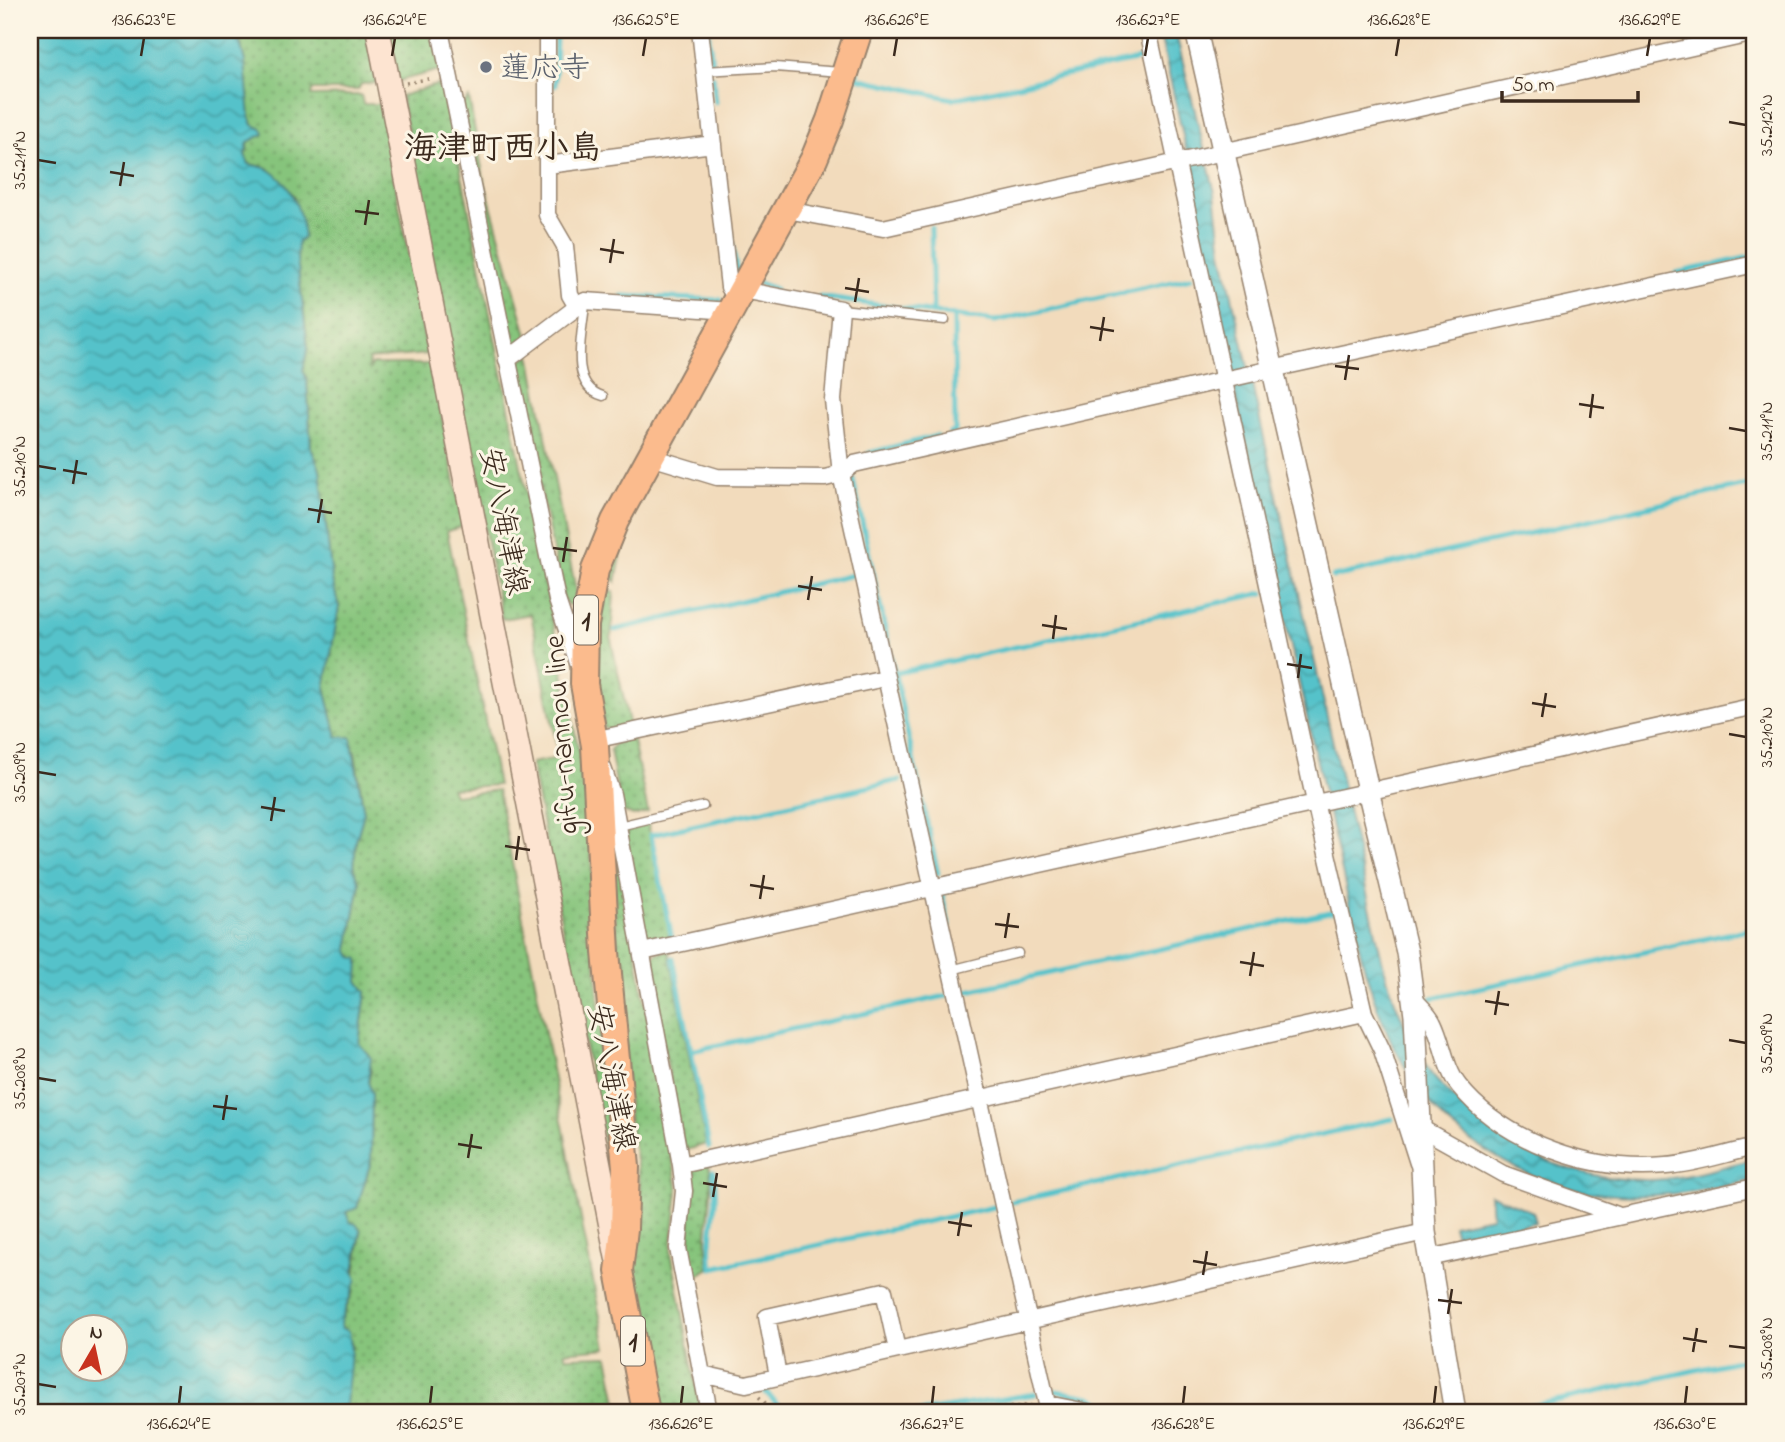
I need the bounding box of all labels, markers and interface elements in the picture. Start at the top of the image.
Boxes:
text: 136.623°E [112,8,176,34]
text: 136.624°E [363,8,427,34]
text: 136.625°E [612,8,680,34]
text: 136.626°E [864,8,930,34]
text: 136.627°E [1116,8,1180,34]
text: 136.628°E [1367,8,1431,34]
text: 136.629°E [1619,8,1681,34]
place label: 蓮応寺 [500,48,590,92]
marker: 蓮応寺 [478,59,494,75]
scale bar [1502,60,1638,104]
text: 50 m [1512,71,1555,101]
text: 35.212°N [1755,94,1781,156]
district label: 海津町西小島 [404,126,602,174]
text: 35.211°N [8,131,34,189]
text: 35.211°N [1755,402,1781,460]
text: 35.210°N [8,436,34,496]
street label: 安八海津線 [466,444,538,599]
road number: 1 [574,596,598,644]
street label: gifu-nannou line [534,633,592,837]
text: 35.210°N [1755,707,1781,767]
text: 35.209°N [8,742,34,802]
street label: 安八海津線 [574,1000,646,1155]
text: 35.209°N [1755,1013,1781,1073]
text: 35.208°N [8,1047,34,1109]
north arrow [60,1312,130,1382]
road number: 1 [621,1316,645,1366]
text: 35.208°N [1755,1317,1781,1379]
text: N [88,1319,105,1348]
text: 35.207°N [8,1353,34,1415]
text: 136.624°E [147,1412,211,1438]
text: 136.625°E [396,1412,464,1438]
text: 136.626°E [648,1412,714,1438]
text: 136.627°E [900,1412,964,1438]
text: 136.628°E [1151,1412,1215,1438]
text: 136.629°E [1403,1412,1465,1438]
text: 136.630°E [1653,1412,1717,1438]

